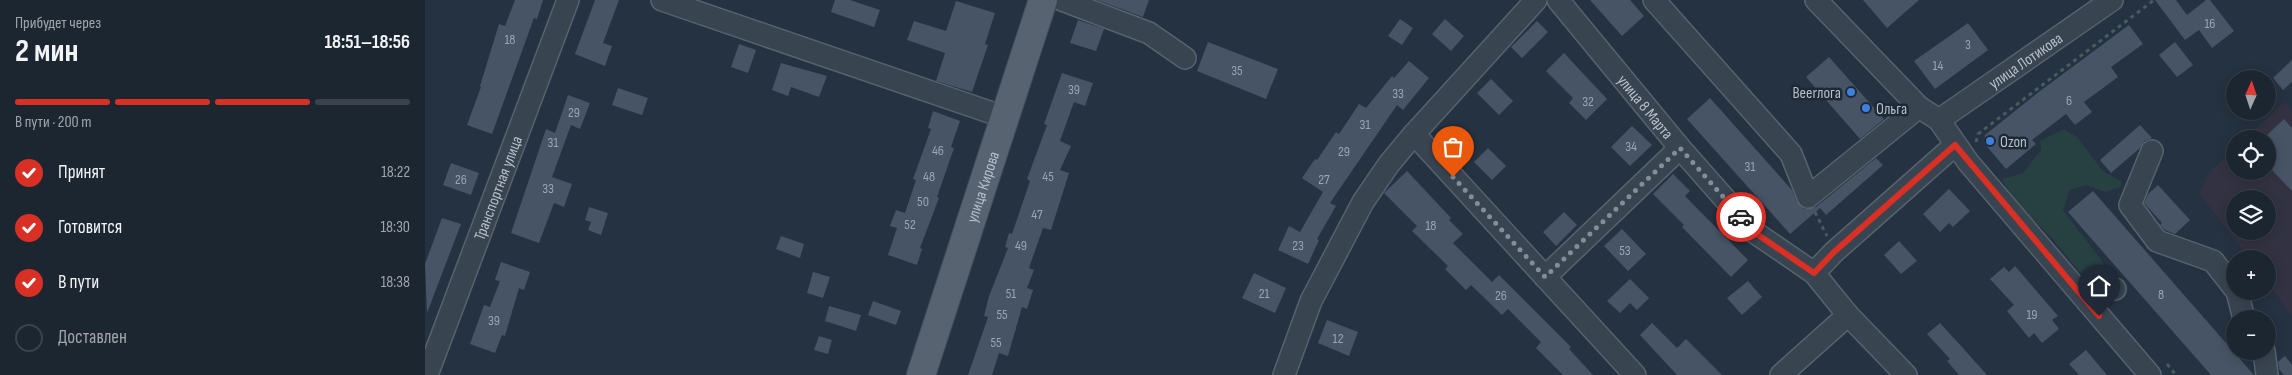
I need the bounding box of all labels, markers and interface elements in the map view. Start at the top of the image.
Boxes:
text: Прибудет через [15,14,101,33]
house number: 16 [2204,15,2216,32]
street label: улица Лотикова [1986,29,2067,94]
text: 18:51–18:56 [325,31,410,54]
house number: 18 [504,31,516,48]
text: 2 мин [15,32,79,71]
house number: 3 [1965,36,1971,53]
house number: 14 [1933,57,1944,74]
house number: 35 [1231,62,1243,79]
north arrow [2226,70,2276,120]
map controls [2226,70,2276,360]
street label: улица 8 Марта [1613,71,1677,144]
house number: 39 [1068,81,1080,98]
place label: Beerлога [1792,84,1841,103]
house number: 33 [1392,85,1404,102]
marker: Beerлога [1845,86,1857,98]
house number: 6 [2066,92,2072,109]
house number: 32 [1582,93,1594,110]
place label: Ольга [1876,100,1907,119]
marker: Ольга [1860,102,1872,114]
house number: 29 [568,104,580,121]
text: В пути · 200 m [15,113,92,132]
house number: 31 [1360,116,1370,133]
pin [1432,126,1474,177]
button: locate [2226,130,2276,180]
icon: bag [1439,133,1467,161]
place label: Ozon [2000,133,2027,152]
street label: Транспортная улица [471,134,527,243]
house number: 31 [548,134,558,151]
marker: Ozon [1984,135,1996,147]
house number: 34 [1625,138,1637,155]
house number: 46 [932,142,944,159]
house number: 29 [1338,143,1350,160]
street label: улица Кирова [963,149,1004,225]
house number: 31 [1745,158,1755,175]
icon: check [15,159,43,187]
text: Принят [58,161,105,184]
text: 18:22 [381,163,410,182]
house number: 48 [923,168,935,185]
house number: 45 [1042,168,1054,185]
house number: 26 [455,171,467,188]
house number: 27 [1318,171,1330,188]
house number: 33 [542,180,554,197]
button: layers [2226,190,2276,240]
courier [1716,192,1766,242]
house number: 50 [917,193,929,210]
icon: car [1727,203,1755,231]
house number: 47 [1031,206,1043,223]
icon: check [15,214,43,242]
text: Готовится [58,216,122,239]
house number: 52 [904,216,916,233]
house number: 18 [1425,217,1437,234]
text: 18:30 [381,218,410,237]
house number: 49 [1015,237,1027,254]
house number: 23 [1292,237,1304,254]
house number: 53 [1619,242,1631,259]
button: + [2226,250,2276,300]
pin [2078,265,2120,316]
icon: check [15,269,43,297]
text: В пути [58,271,99,294]
icon: home [2085,272,2113,300]
text: 18:38 [381,273,410,292]
house number: 51 [1006,285,1016,302]
house number: 21 [1259,285,1269,302]
house number: 8 [2158,286,2164,303]
house number: 26 [1495,287,1507,304]
house number: 55 [996,306,1008,323]
house number: 19 [2026,306,2038,323]
button: − [2226,310,2276,360]
house number: 39 [488,312,500,329]
text: Доставлен [58,326,127,349]
house number: 12 [1333,330,1344,347]
house number: 55 [990,334,1002,351]

